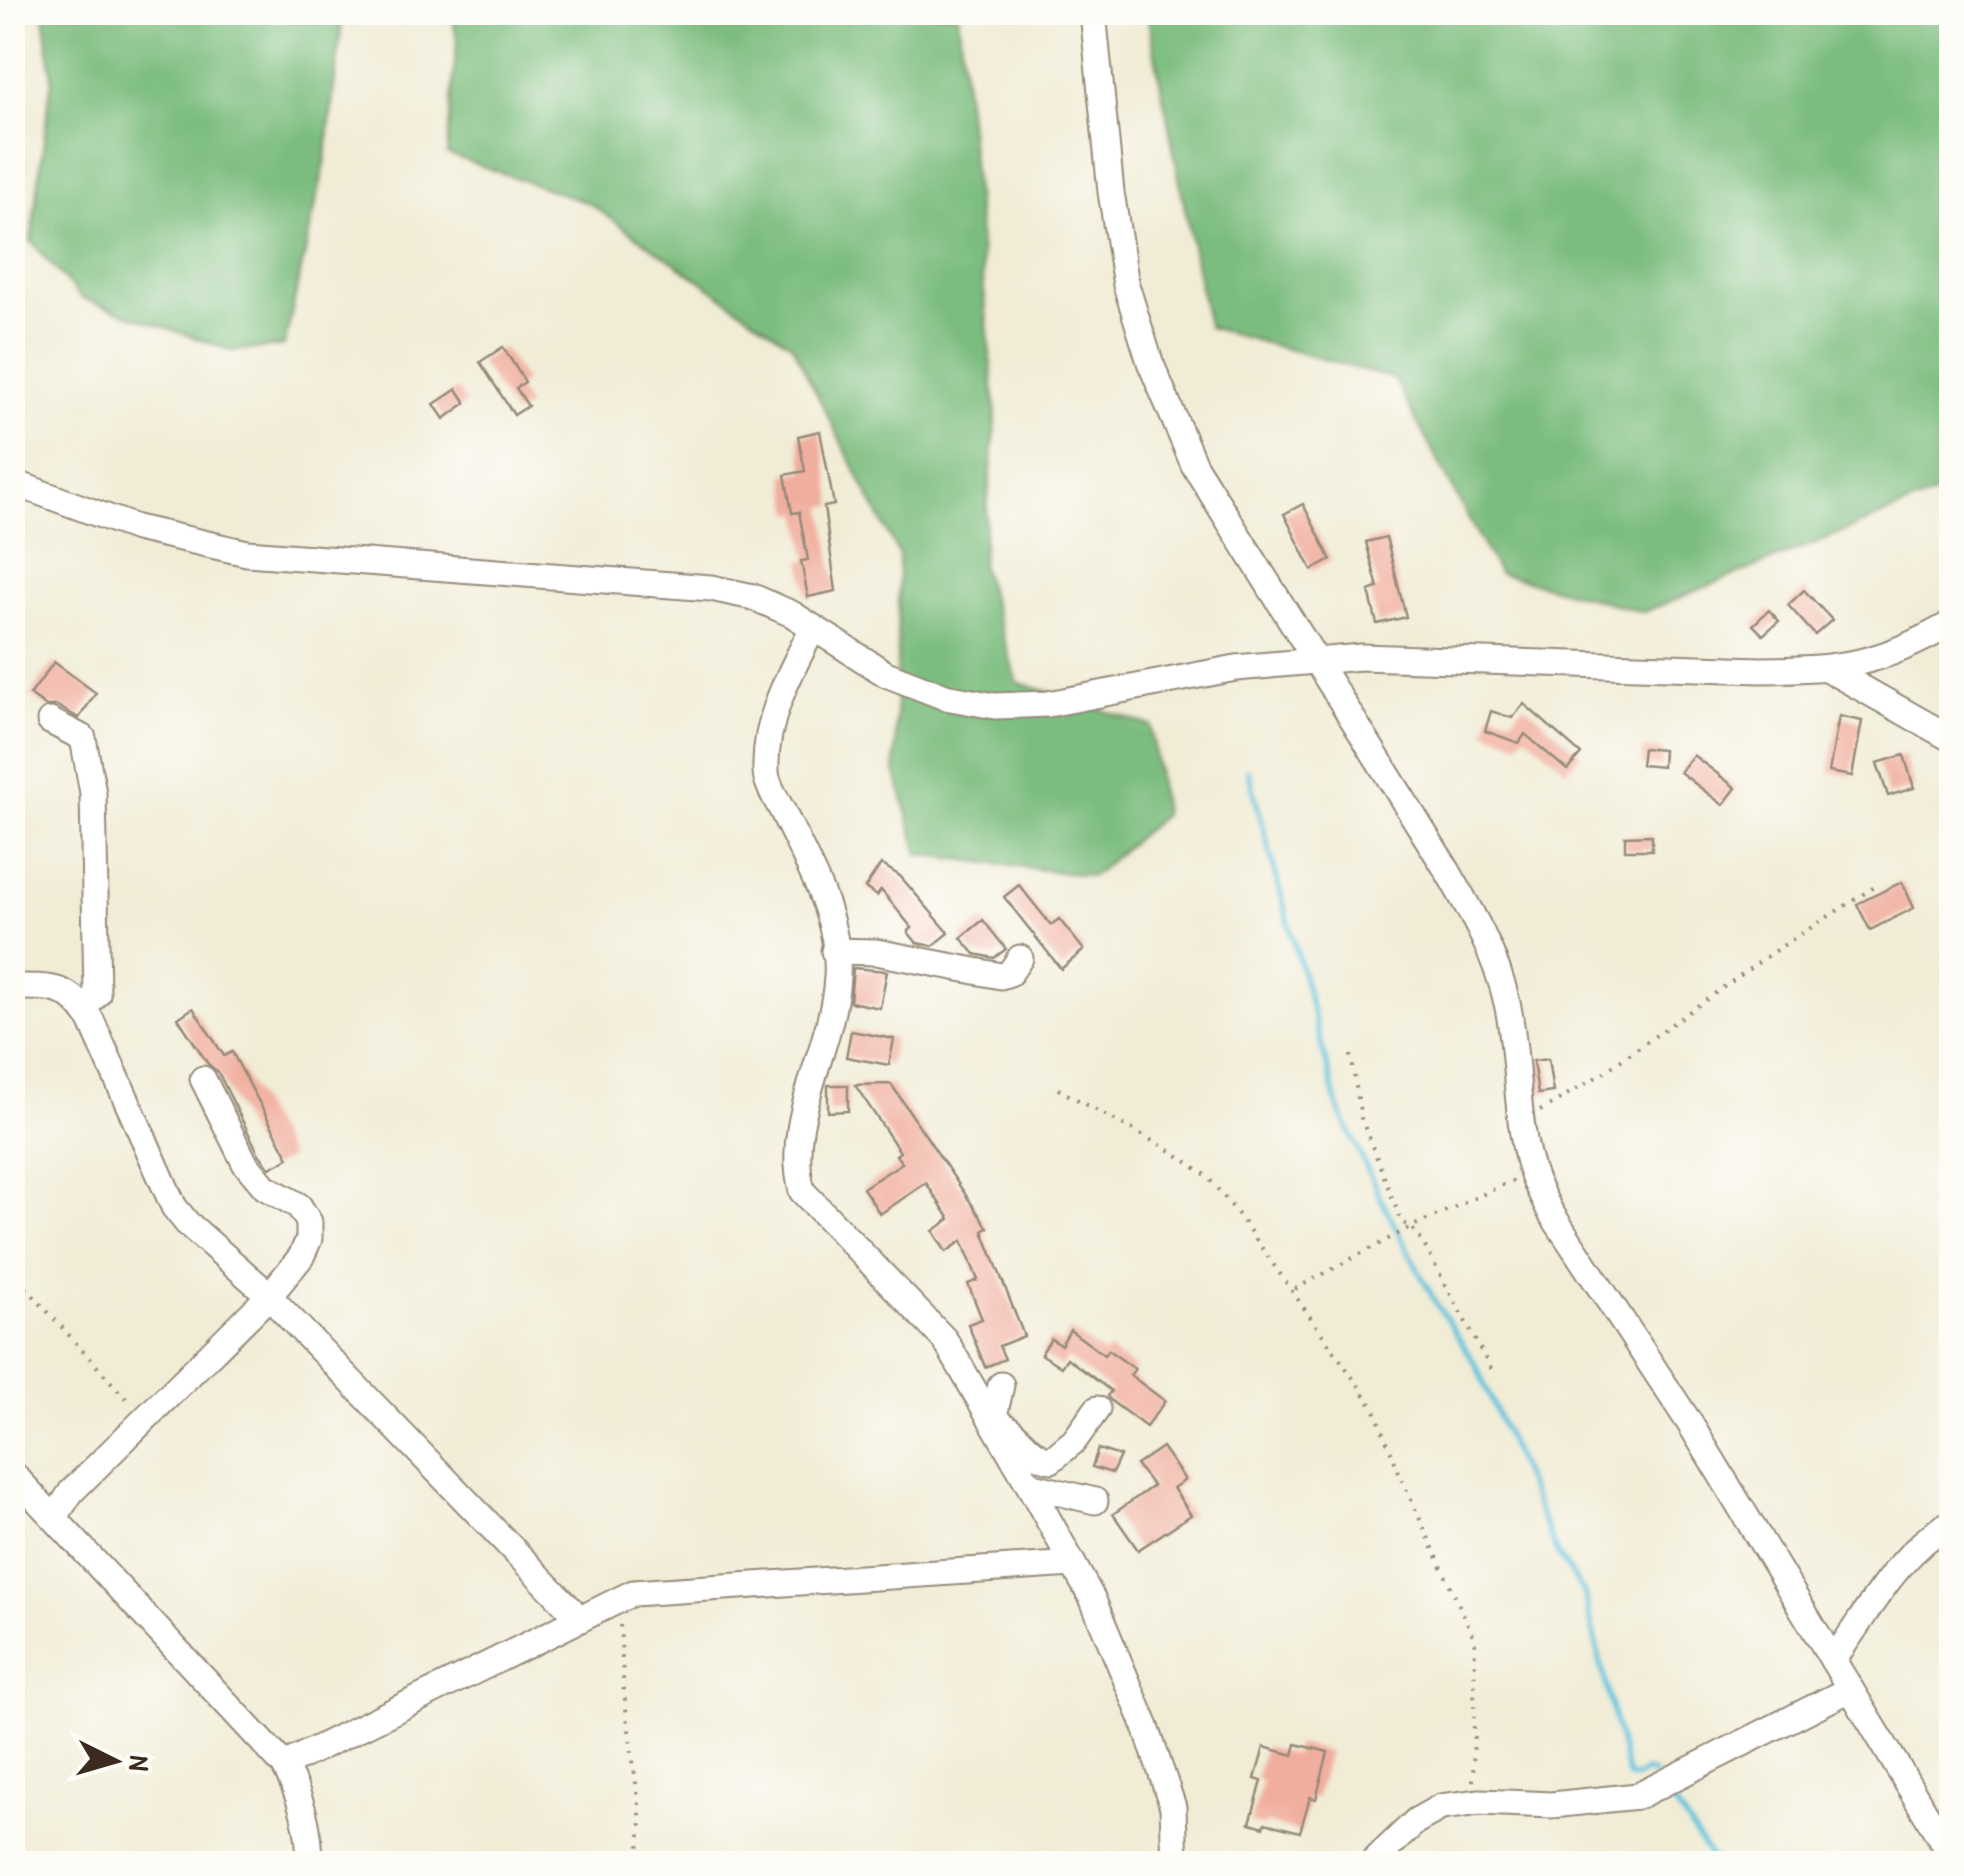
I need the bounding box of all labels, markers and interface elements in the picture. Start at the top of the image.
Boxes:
north arrow [65,1711,165,1811]
text: N [120,1754,159,1772]

